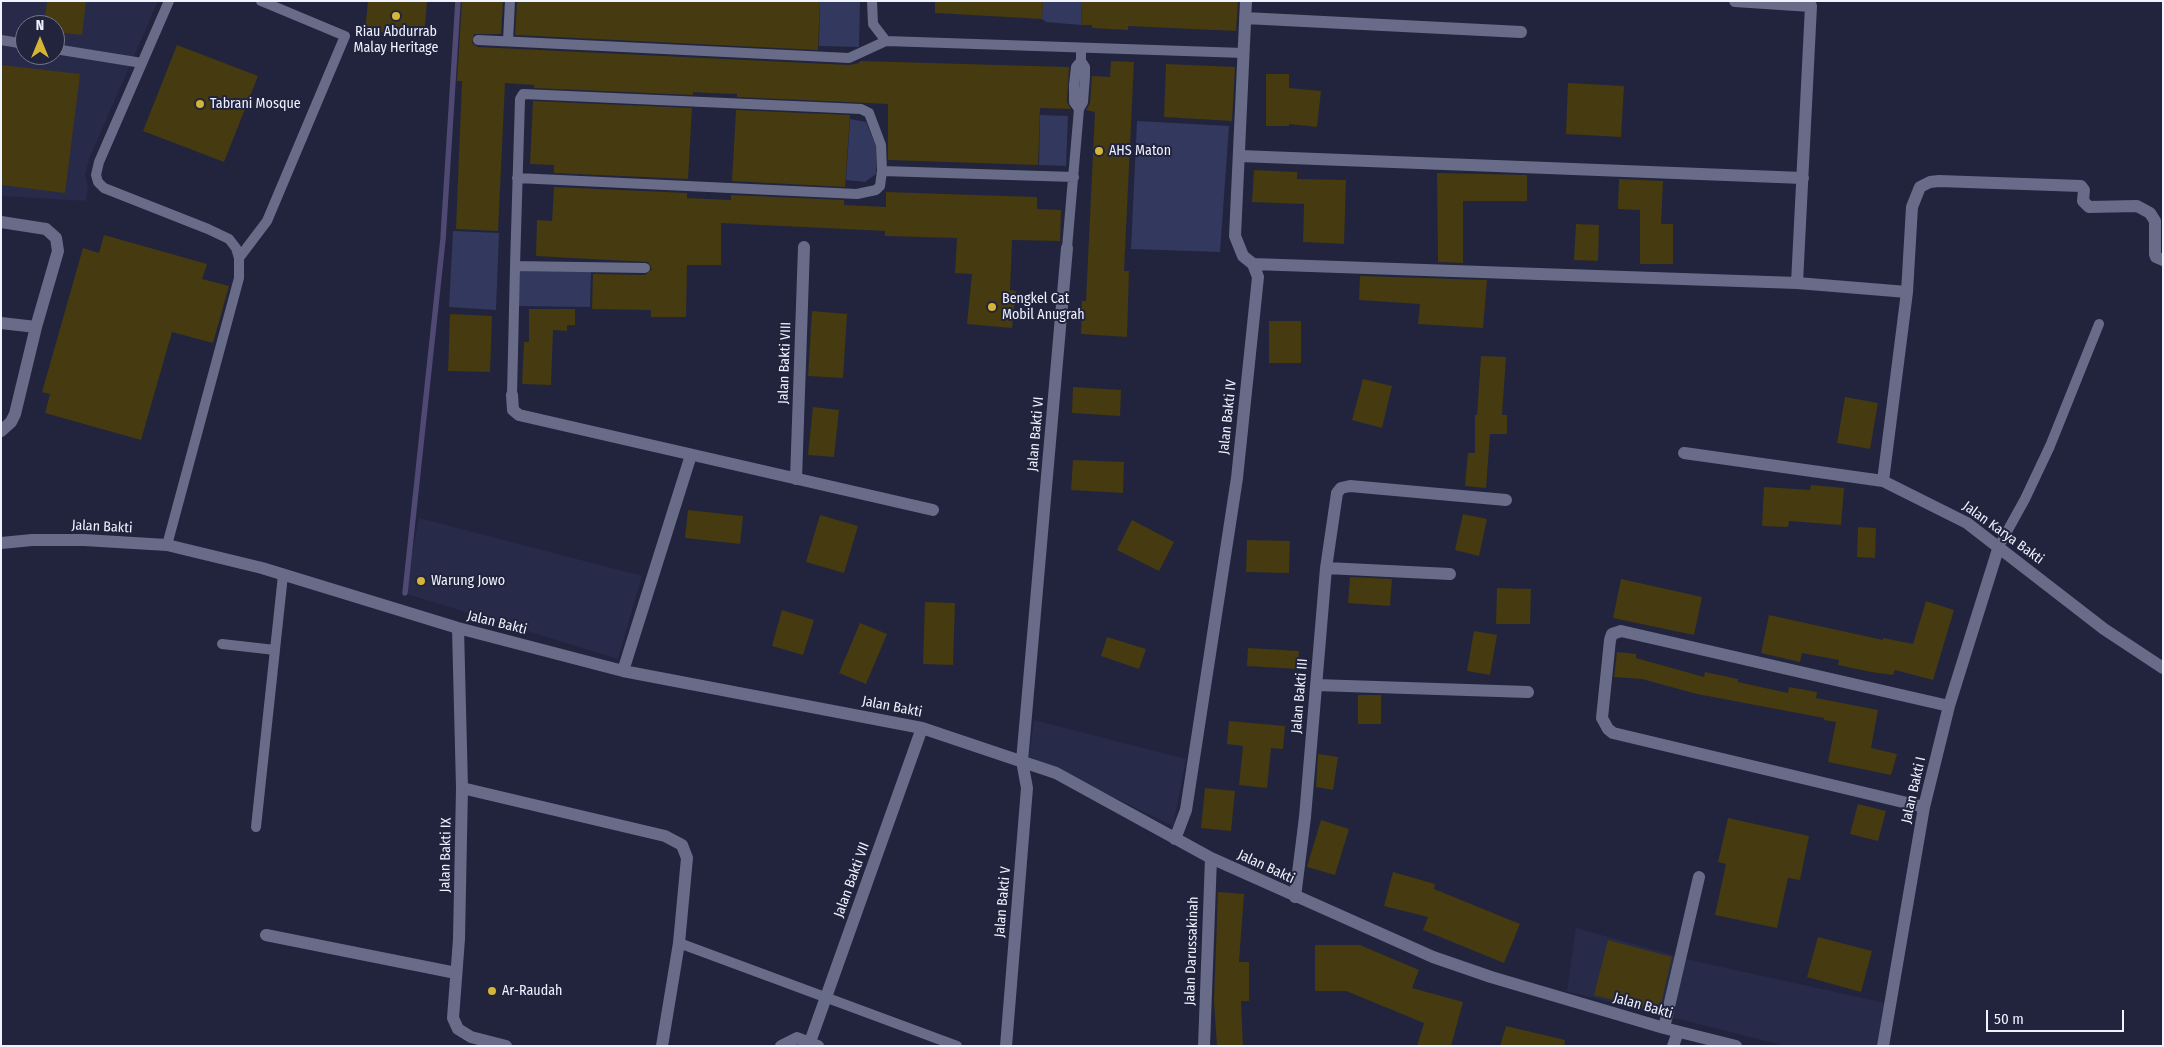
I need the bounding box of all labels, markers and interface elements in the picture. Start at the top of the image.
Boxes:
marker: Riau Abdurrab Malay Heritage [390,10,402,22]
north arrow [15,15,65,65]
text: N [36,17,44,34]
place label: Riau Abdurrab Malay Heritage [354,24,438,56]
place label: Tabrani Mosque [210,96,301,112]
marker: Tabrani Mosque [194,98,206,110]
place label: AHS Maton [1109,143,1171,159]
marker: AHS Maton [1093,145,1105,157]
place label: Bengkel Cat Mobil Anugrah [1002,291,1085,324]
marker: Bengkel Cat Mobil Anugrah [986,301,998,313]
street label: Jalan Bakti VIII [775,322,795,404]
street label: Jalan Bakti IV [1216,379,1240,455]
street label: Jalan Bakti VI [1024,396,1048,472]
street label: Jalan Karya Bakti [1959,498,2047,568]
street label: Jalan Bakti [71,517,133,537]
place label: Warung Jowo [431,573,505,589]
marker: Warung Jowo [415,575,427,587]
street label: Jalan Bakti [465,607,529,639]
street label: Jalan Bakti III [1288,658,1312,734]
street label: Jalan Bakti [861,693,923,721]
street label: Jalan Bakti I [1898,755,1930,825]
street label: Jalan Bakti IX [437,818,455,892]
street label: Jalan Bakti VII [831,840,873,920]
street label: Jalan Bakti [1235,847,1297,887]
street label: Jalan Bakti V [992,866,1014,938]
street label: Jalan Darussakinah [1182,896,1202,1006]
place label: Ar-Raudah [502,983,562,999]
marker: Ar-Raudah [486,985,498,997]
street label: Jalan Bakti [1611,990,1675,1022]
scale bar [1989,1000,2126,1032]
text: 50 m [1994,1010,2024,1028]

